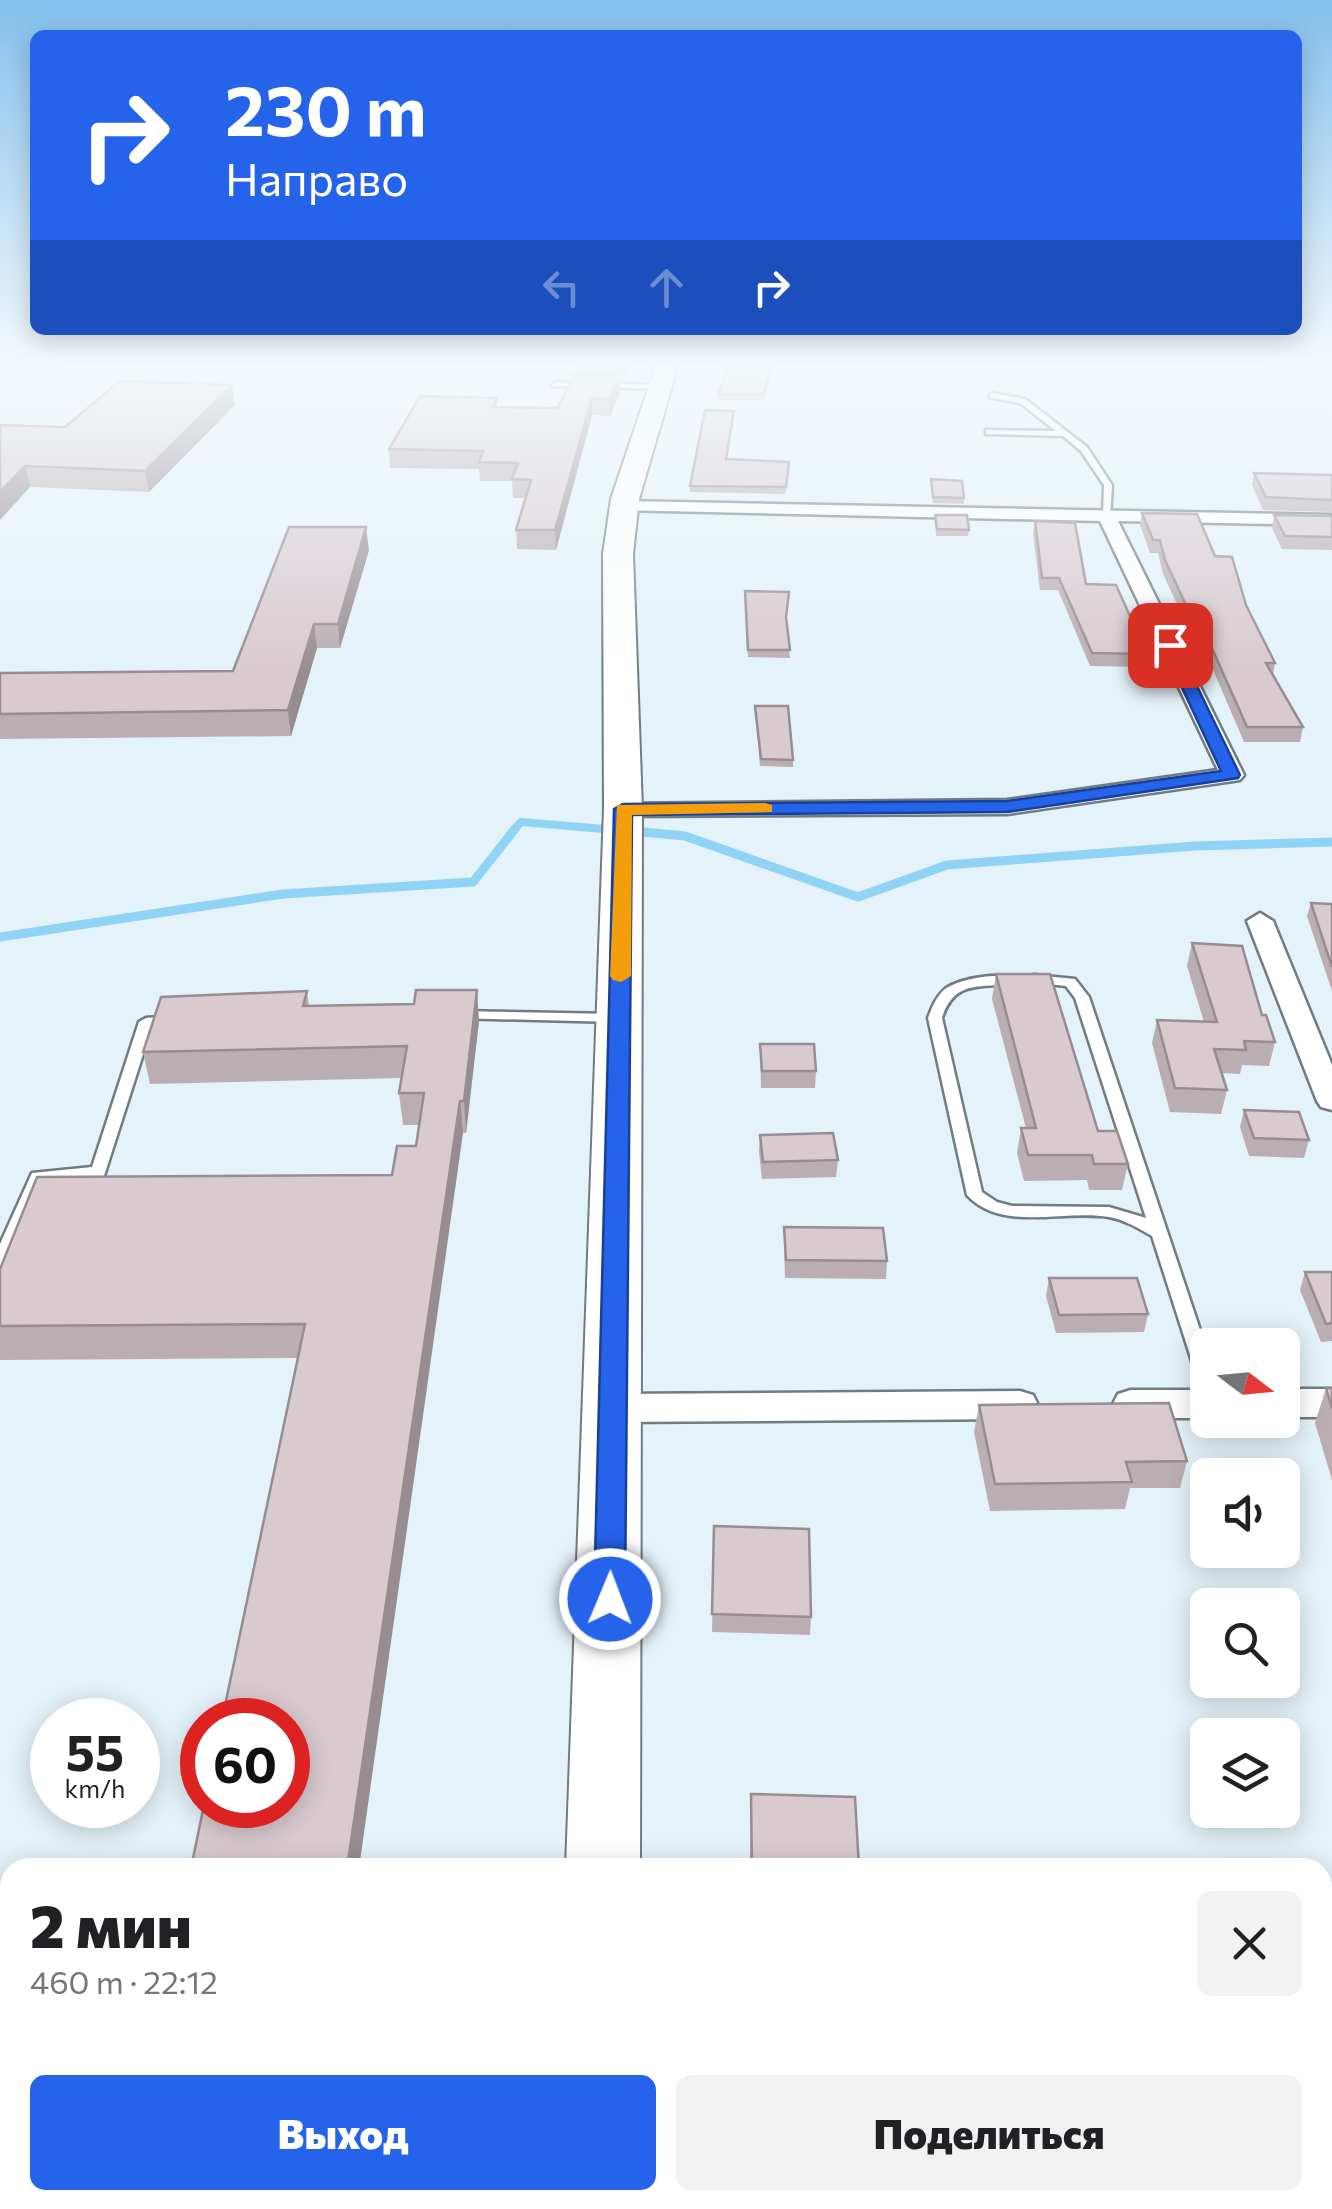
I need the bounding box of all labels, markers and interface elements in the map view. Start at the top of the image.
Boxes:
text: 230 m [225,65,427,150]
icon: right [60,70,190,200]
text: Направо [225,150,408,205]
icon: left [534,260,589,315]
icon: ahead [639,260,694,315]
icon: right [744,260,799,315]
pin [1128,603,1213,688]
icon: arrive [1143,618,1198,673]
north arrow [1190,1328,1300,1438]
map controls [1190,1328,1300,1828]
button: sound [1190,1458,1300,1568]
position arrow [558,1547,662,1651]
button: search [1190,1588,1300,1698]
speed limit sign: 60 [180,1698,310,1828]
button: layers [1190,1718,1300,1828]
text: 55 [66,1720,124,1781]
text: km/h [65,1773,125,1803]
text: 2 мин [30,1887,192,1960]
button: close [1197,1891,1302,1996]
text: 460 m · 22:12 [30,1961,218,2001]
button: Выход [30,2075,656,2190]
button: Поделиться [676,2075,1302,2190]

